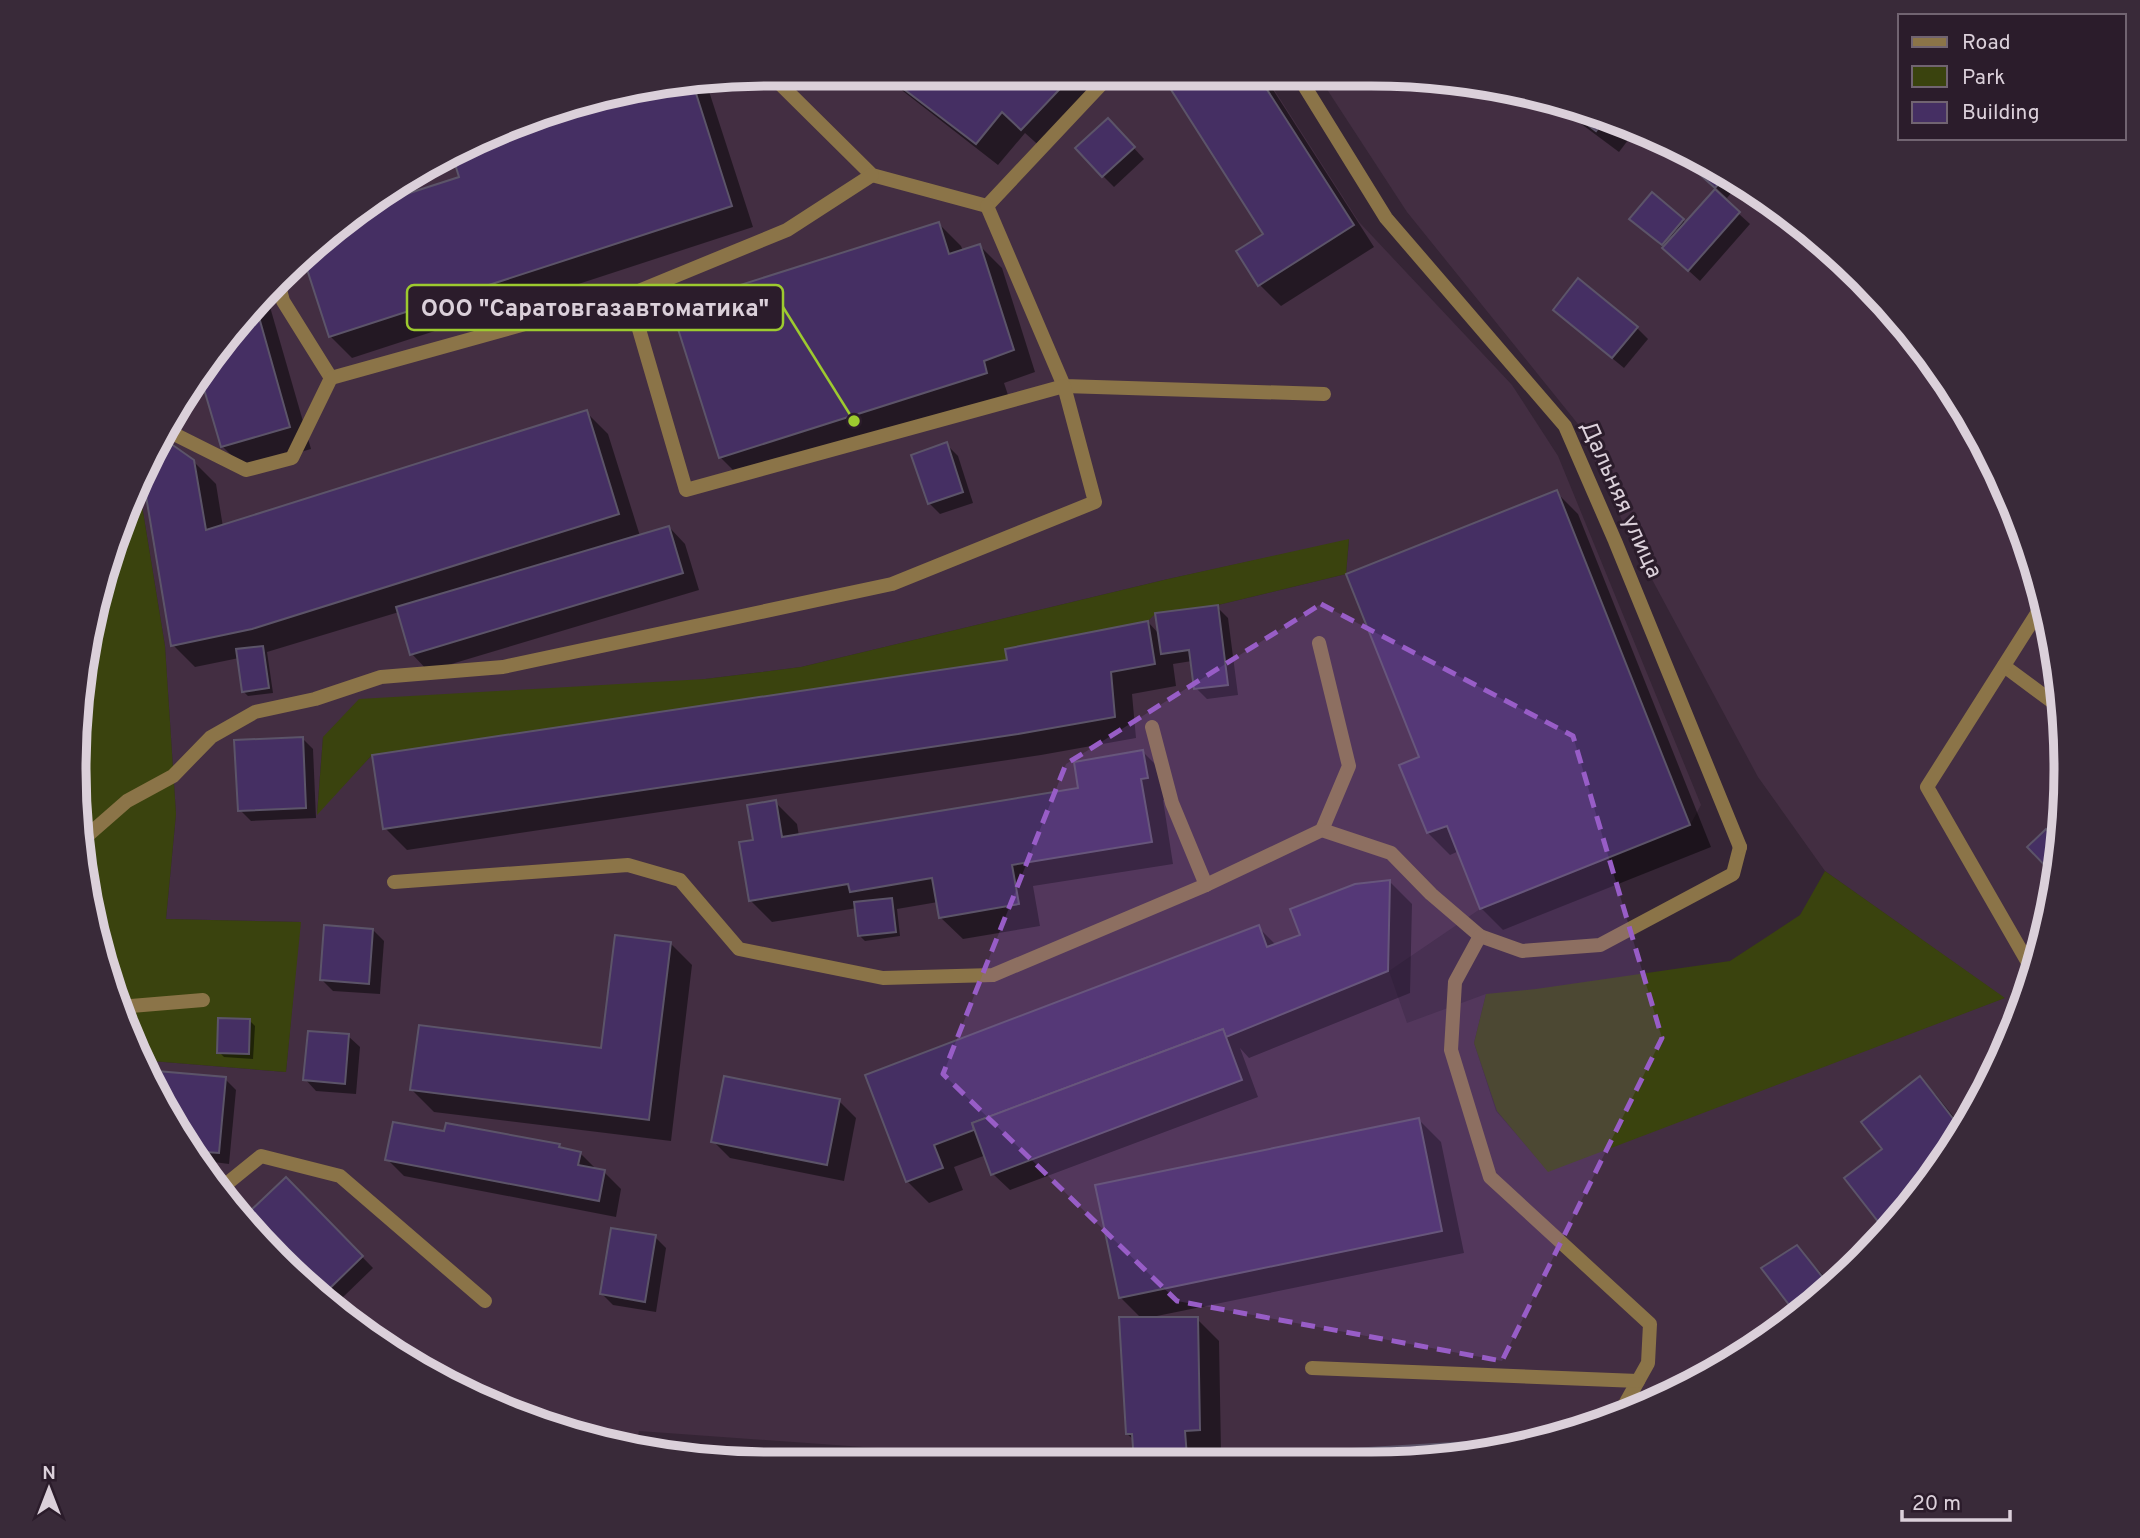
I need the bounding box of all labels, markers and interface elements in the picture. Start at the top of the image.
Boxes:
legend [1898,14,2126,140]
text: Road [1962,30,2011,57]
text: Park [1962,65,2005,92]
text: Building [1962,100,2040,127]
callout: ООО "Саратовгазавтоматика" [407,285,783,330]
text: ООО "Саратовгазавтоматика" [421,295,769,325]
street label: Дальняя улица [1572,417,1668,583]
north arrow [14,1454,84,1524]
text: N [42,1462,56,1486]
scale bar [1902,1478,2010,1522]
text: 20 m [1912,1491,1961,1518]

